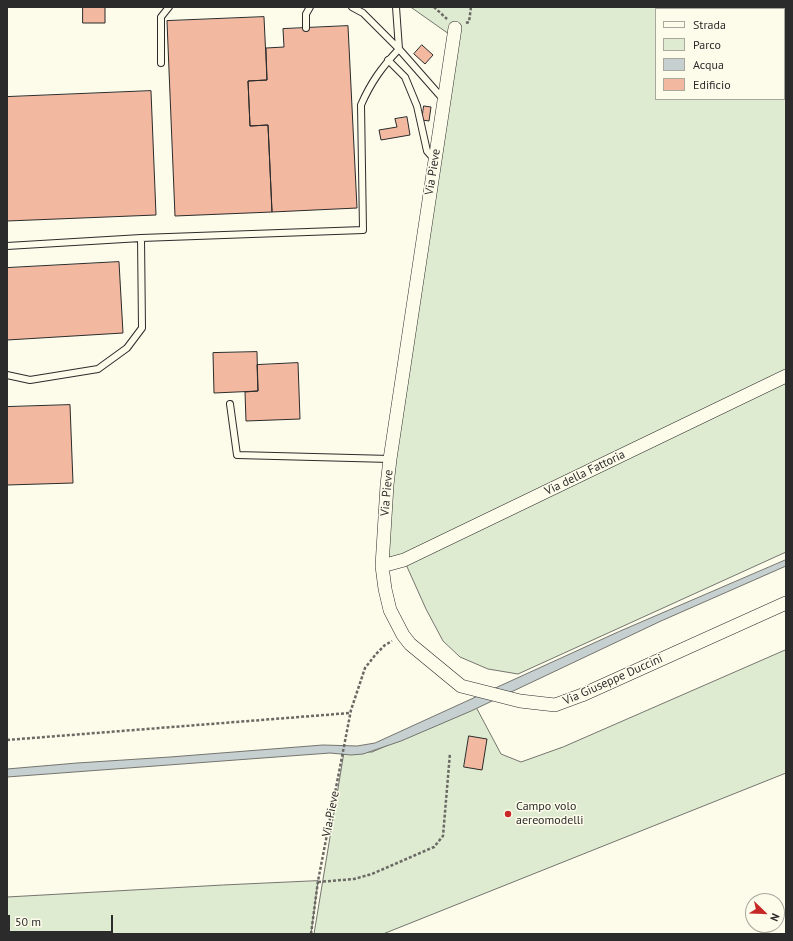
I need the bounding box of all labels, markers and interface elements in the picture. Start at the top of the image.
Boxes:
legend [655,8,785,100]
text: Strada [693,17,726,32]
text: Parco [693,37,721,52]
text: Acqua [693,57,724,72]
text: Edificio [693,77,731,92]
street label: Via Pieve [422,148,444,196]
street label: Via della Fattoria [542,447,628,499]
street label: Via Pieve [378,469,396,517]
street label: Via Giuseppe Duccini [561,652,665,708]
street label: Via Pieve [319,790,343,838]
place label: Campo volo aereomodelli [516,800,583,828]
marker: Campo volo aereomodelli [503,809,513,819]
north arrow [745,893,785,933]
scale bar [10,907,115,933]
text: N [767,911,783,923]
text: 50 m [15,914,41,929]

